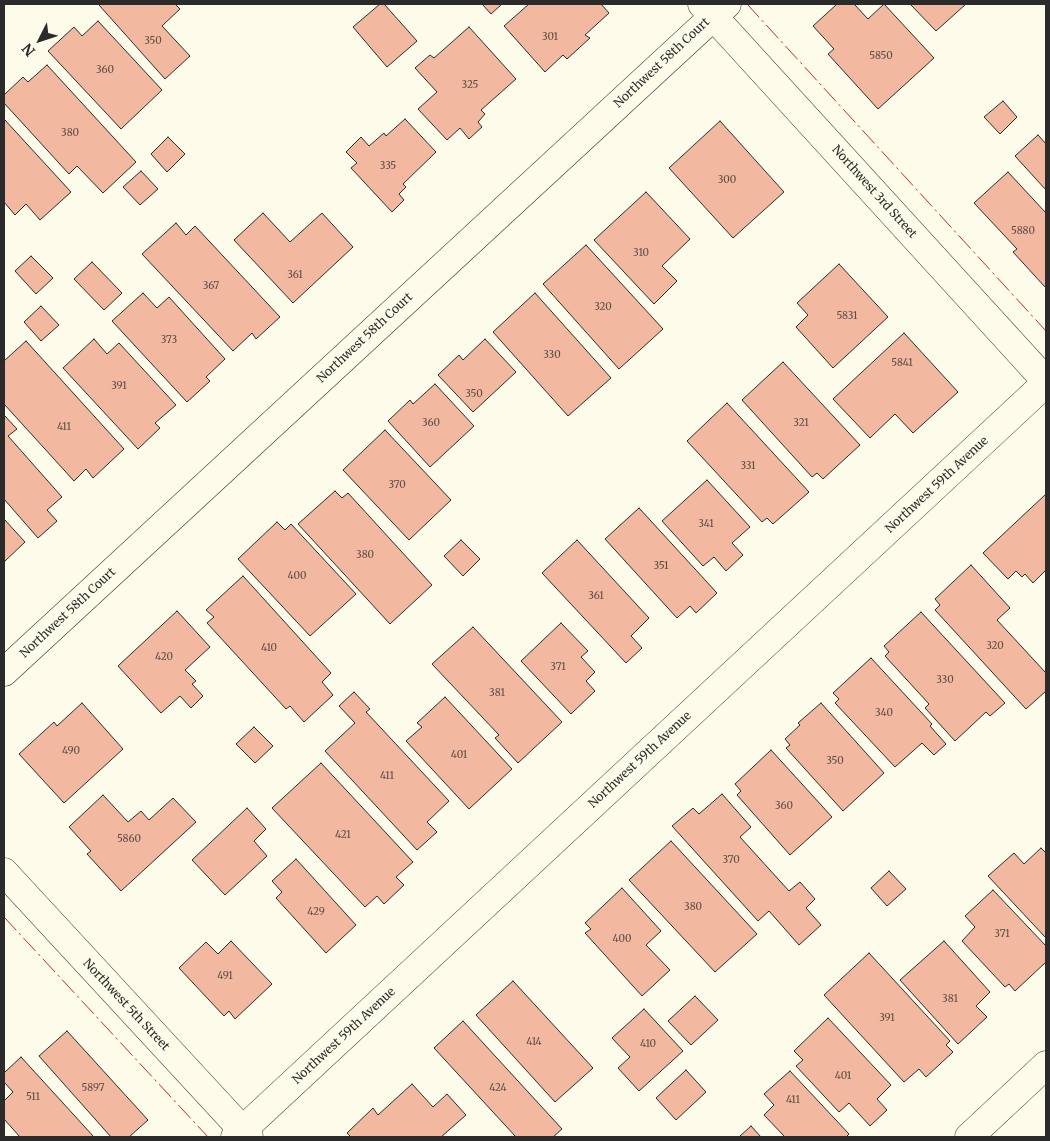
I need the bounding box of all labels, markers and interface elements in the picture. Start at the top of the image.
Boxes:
north arrow [15,15,65,65]
street label: Northwest 58th Court [611,15,713,111]
house number: 301 [542,31,558,43]
house number: 350 [144,35,162,47]
text: N [18,40,39,60]
house number: 5850 [869,50,893,62]
house number: 360 [96,64,114,76]
house number: 325 [462,79,478,91]
house number: 380 [61,127,79,139]
street label: Northwest 3rd Street [829,143,919,241]
house number: 335 [380,160,396,172]
house number: 300 [718,174,736,186]
house number: 5880 [1011,225,1035,237]
house number: 310 [633,247,649,259]
house number: 361 [287,269,303,281]
house number: 367 [203,280,219,292]
street label: Northwest 58th Court [314,290,416,386]
house number: 320 [594,301,612,313]
house number: 5831 [836,310,858,322]
house number: 373 [161,334,177,346]
house number: 330 [543,349,561,361]
house number: 5841 [891,357,913,369]
house number: 391 [111,380,127,392]
house number: 350 [465,388,483,400]
house number: 360 [422,417,440,429]
house number: 321 [793,417,809,429]
house number: 411 [57,421,71,433]
street label: Northwest 59th Avenue [883,434,991,536]
house number: 331 [740,460,756,472]
house number: 370 [388,479,406,491]
house number: 341 [698,518,714,530]
house number: 380 [356,549,374,561]
house number: 351 [653,560,669,572]
street label: Northwest 58th Court [17,565,119,661]
house number: 400 [287,570,307,582]
house number: 361 [588,590,604,602]
house number: 320 [986,640,1004,652]
house number: 410 [261,642,277,654]
house number: 420 [155,651,173,663]
house number: 371 [550,661,566,673]
house number: 330 [936,674,954,686]
house number: 381 [489,687,505,699]
house number: 340 [875,707,893,719]
street label: Northwest 59th Avenue [586,709,694,811]
house number: 490 [62,745,80,757]
house number: 401 [451,749,467,761]
house number: 350 [826,755,844,767]
house number: 411 [380,770,394,782]
house number: 360 [775,800,793,812]
house number: 421 [335,829,351,841]
house number: 5860 [117,833,141,845]
house number: 370 [722,854,740,866]
house number: 380 [684,901,702,913]
house number: 429 [307,906,325,918]
house number: 371 [994,928,1010,940]
house number: 400 [612,933,632,945]
street label: Northwest 5th Street [80,956,172,1054]
house number: 491 [217,970,233,982]
street label: Northwest 59th Avenue [290,985,398,1087]
house number: 381 [942,993,958,1005]
house number: 391 [879,1012,895,1024]
house number: 414 [526,1036,542,1048]
house number: 410 [640,1038,656,1050]
house number: 401 [835,1070,851,1082]
house number: 5897 [81,1082,105,1094]
house number: 424 [489,1082,507,1094]
house number: 511 [26,1091,40,1103]
house number: 411 [786,1094,800,1106]

